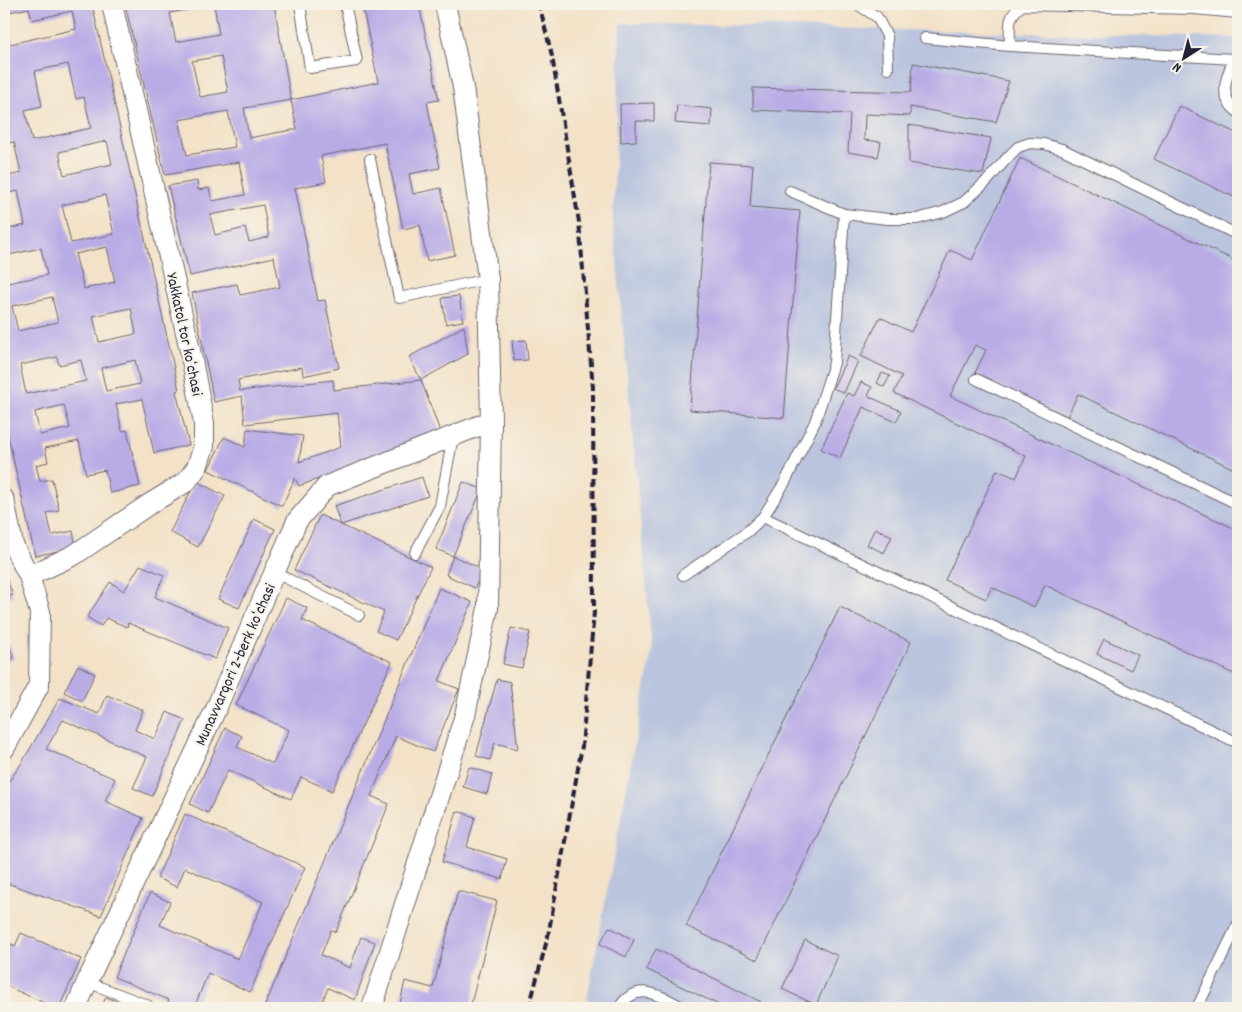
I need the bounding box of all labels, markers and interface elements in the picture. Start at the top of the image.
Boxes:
north arrow [1160,32,1210,82]
text: N [1169,57,1186,77]
street label: Yakkatol tor koʻchasi [159,271,208,398]
street label: Munavvarqori 2-berk koʻchasi [190,580,283,750]

